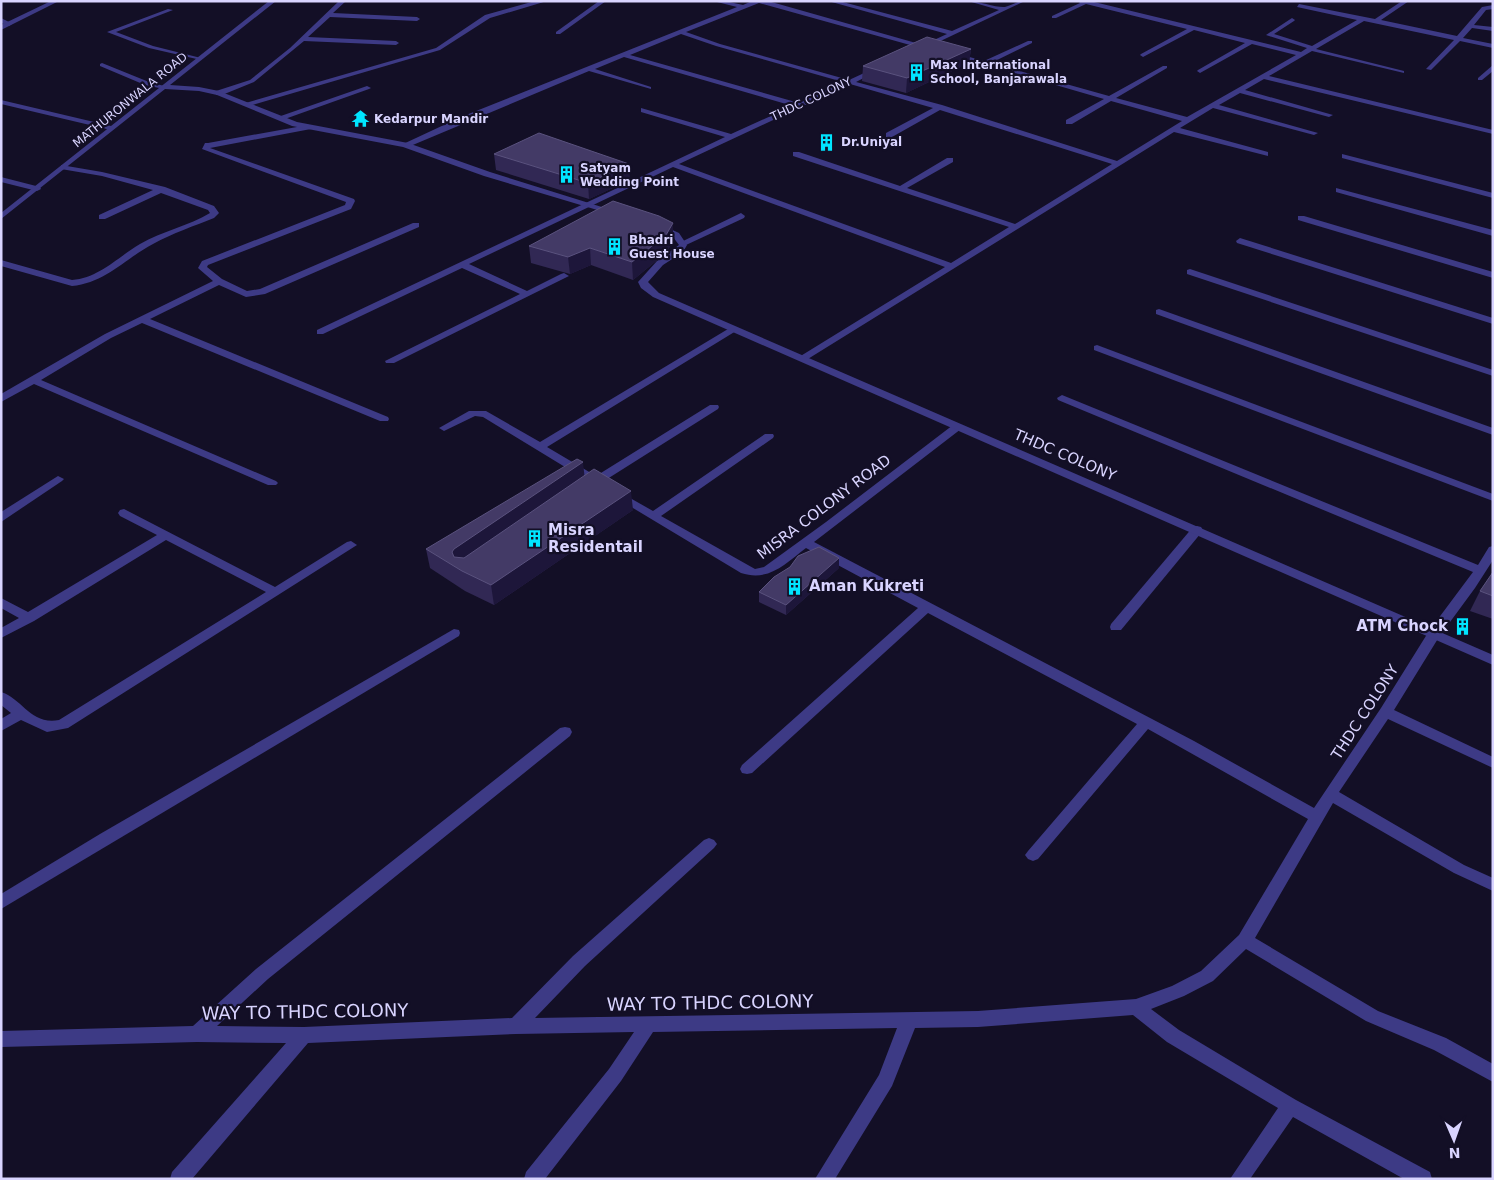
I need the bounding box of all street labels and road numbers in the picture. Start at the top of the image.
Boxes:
street label: MATHURONWALA ROAD [70,50,190,150]
street label: THDC COLONY [767,74,854,124]
street label: THDC COLONY [1010,425,1120,485]
street label: MISRA COLONY ROAD [754,451,894,563]
street label: THDC COLONY [1327,660,1403,764]
street label: WAY TO THDC COLONY [606,990,815,1015]
street label: WAY TO THDC COLONY [201,999,410,1024]

